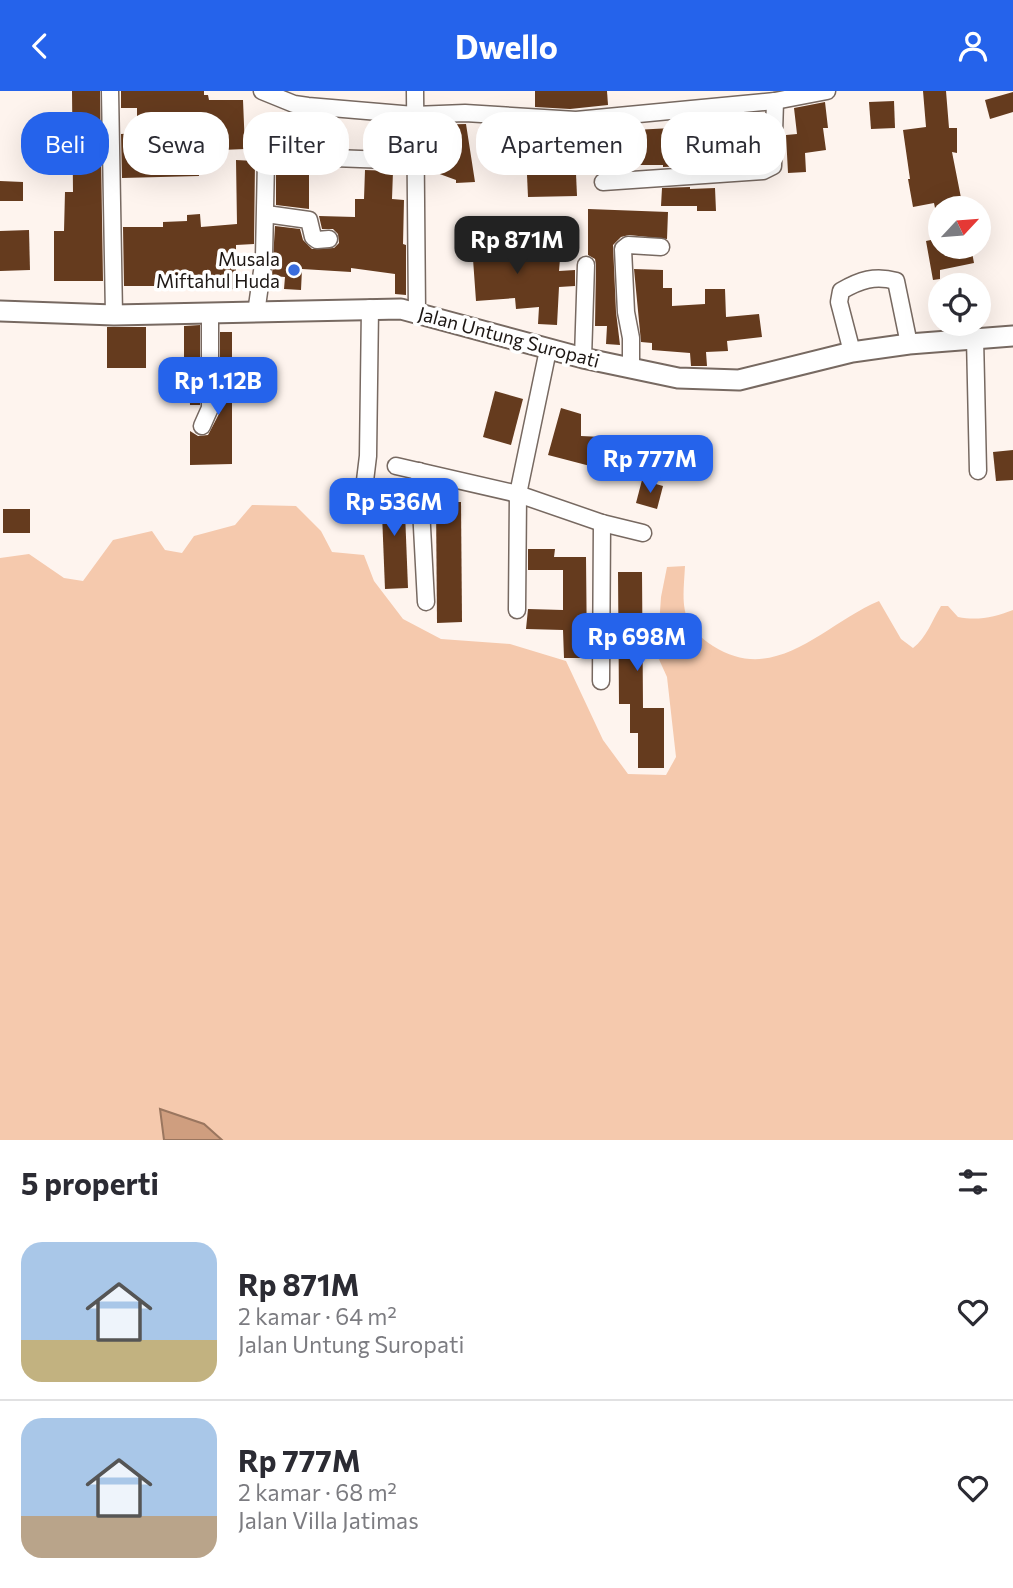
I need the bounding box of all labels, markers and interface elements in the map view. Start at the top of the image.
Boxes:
text: Dwello [455,26,558,66]
icon: back [21,27,59,65]
icon: person [954,27,992,65]
chip: Beli [21,112,109,175]
chip: Sewa [123,112,229,175]
chip: Filter [243,112,349,175]
chip: Baru [363,112,462,175]
chip: Apartemen [476,112,647,175]
chip: Rumah [661,112,786,175]
north arrow [928,196,990,259]
map controls [928,196,991,336]
pin: Rp 871M [452,216,582,276]
text: Rp 871M [470,225,564,253]
place label: Musala Miftahul Huda [156,247,280,292]
marker: Musala Miftahul Huda [286,262,302,278]
button: locate [928,273,991,336]
street label: Jalan Untung Suropati [416,301,602,372]
pin: Rp 1.12B [146,357,290,417]
text: Rp 1.12B [174,366,262,394]
pin: Rp 777M [585,435,715,495]
text: Rp 777M [603,444,697,472]
pin: Rp 536M [329,479,459,538]
text: Rp 536M [345,487,443,515]
pin: Rp 698M [572,613,702,673]
text: Rp 698M [588,622,686,650]
icon: filters [954,1163,992,1201]
text: 5 properti [21,1164,159,1201]
text: Rp 871M [238,1265,359,1302]
icon: home [77,1270,161,1354]
icon: heart [954,1293,992,1331]
text: 2 kamar · 64 m² [238,1302,397,1330]
text: Jalan Untung Suropati [238,1330,464,1358]
text: Rp 777M [238,1441,361,1478]
icon: home [77,1446,161,1530]
icon: heart [954,1469,992,1507]
text: 2 kamar · 68 m² [238,1478,397,1506]
text: Jalan Villa Jatimas [238,1506,419,1534]

